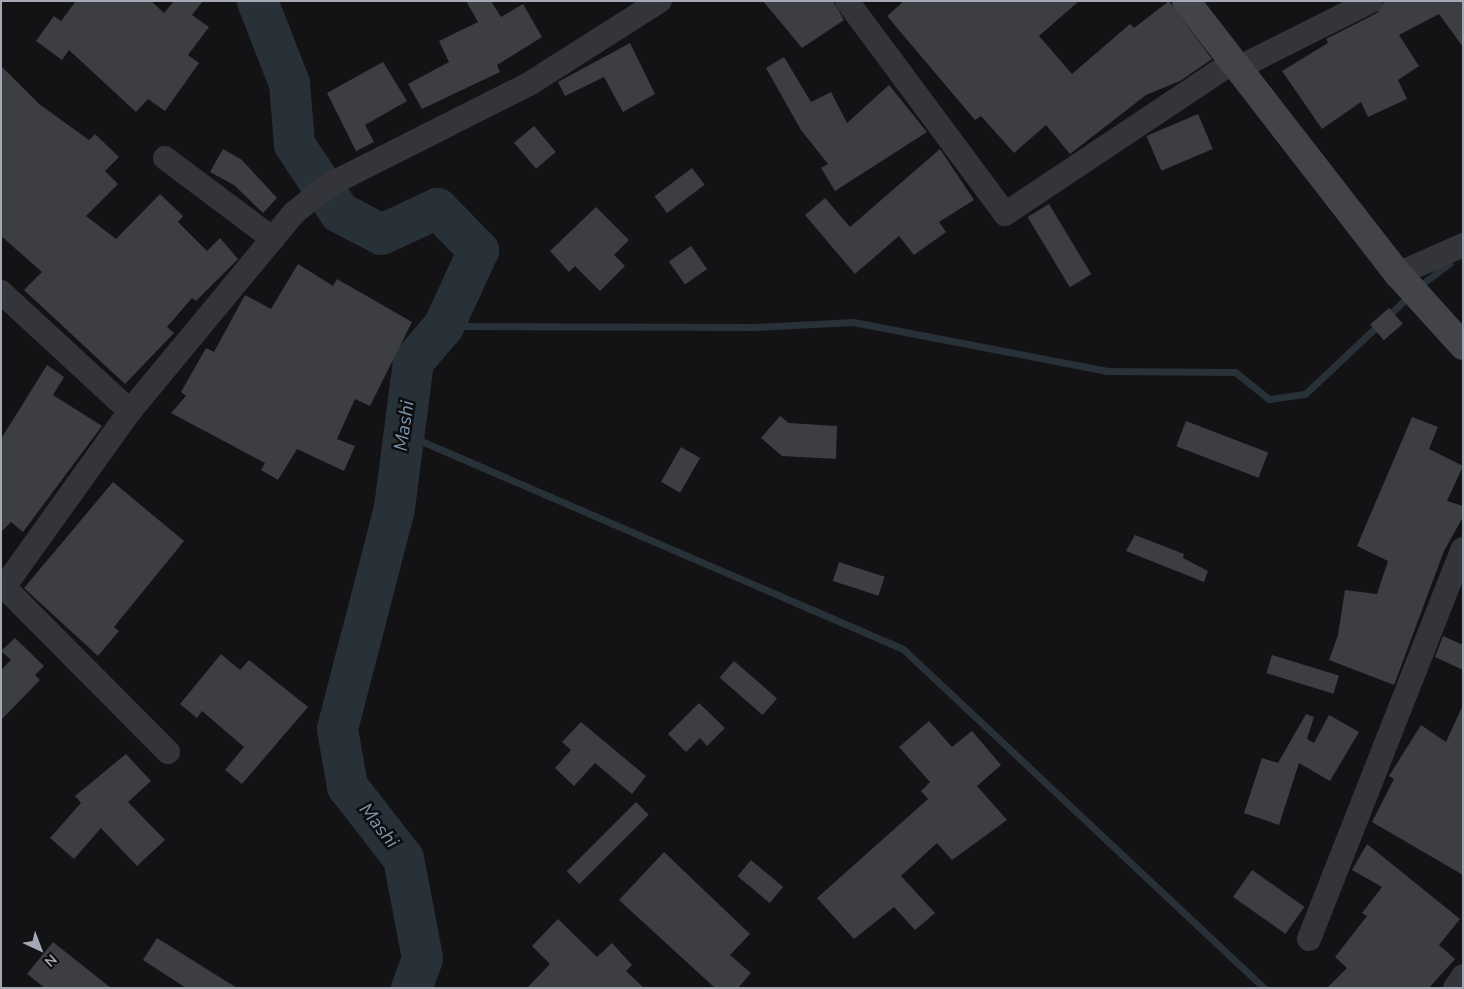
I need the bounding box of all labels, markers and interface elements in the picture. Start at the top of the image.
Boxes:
water label: Mashi [390,399,420,453]
water label: Mashi [353,799,403,853]
north arrow [15,924,65,974]
text: N [40,950,61,971]

